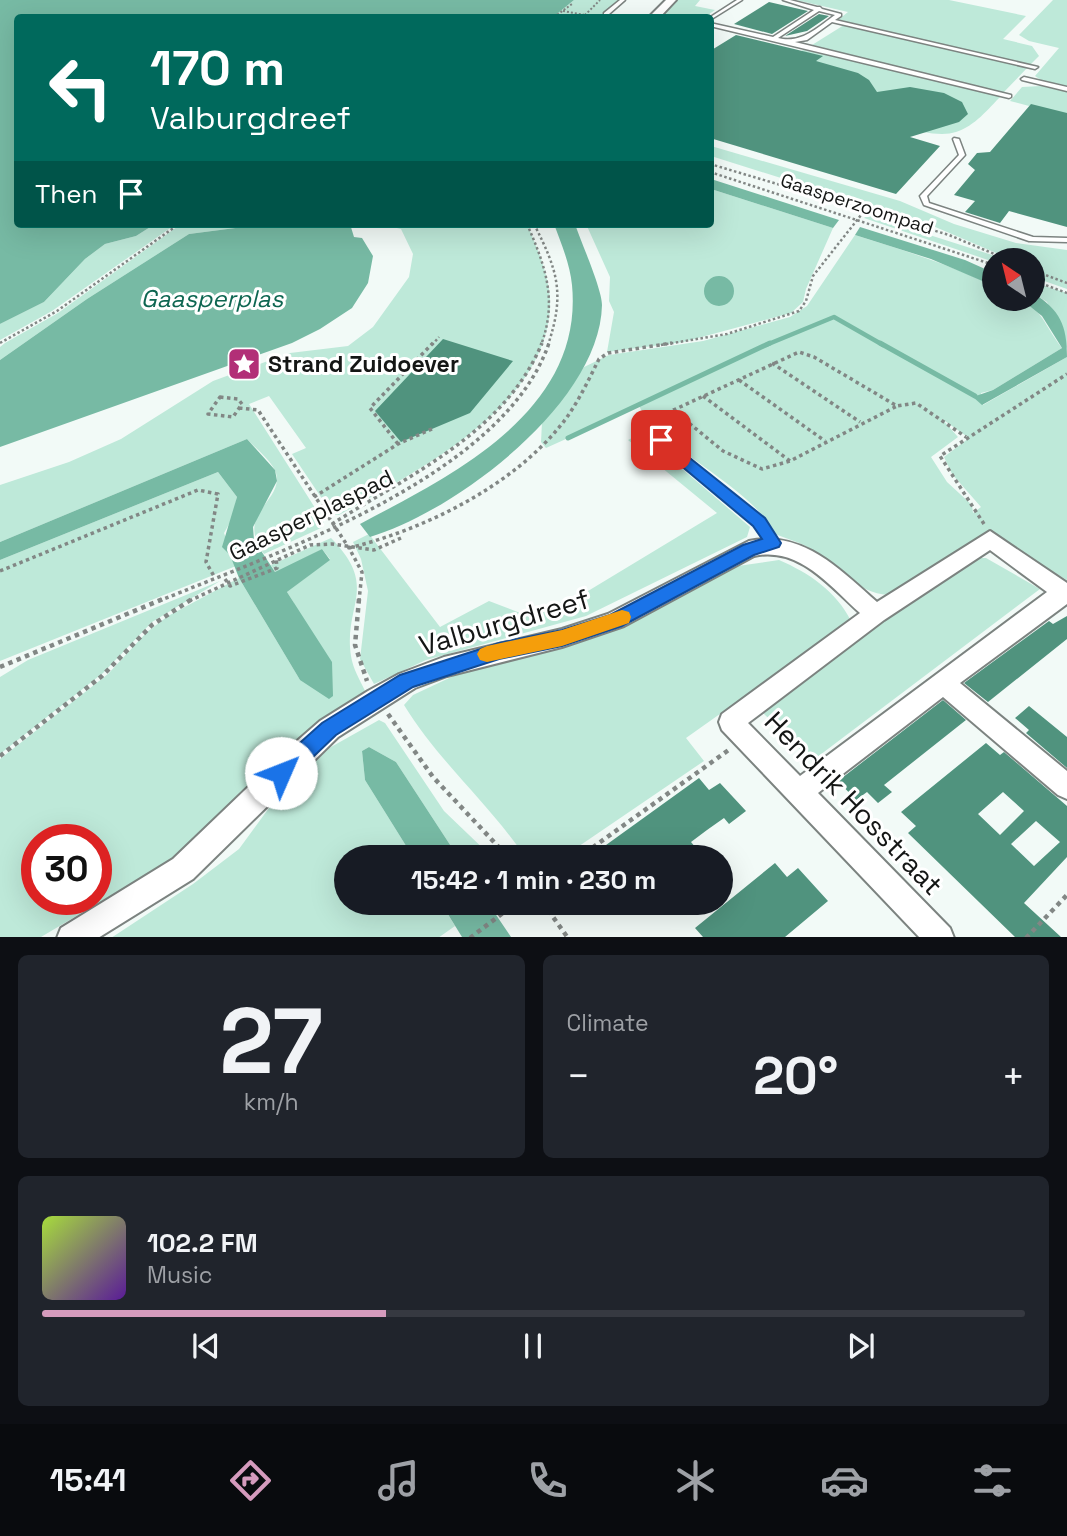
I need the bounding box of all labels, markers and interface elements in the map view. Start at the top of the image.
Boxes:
text: 170 m [150,37,285,99]
icon: left [35,42,126,133]
text: Valburgdreef [150,98,351,138]
street label: Gaasperzoompad [777,167,937,241]
icon: arrive [112,175,150,213]
text: Then [35,177,98,211]
north arrow [982,248,1045,312]
map controls [982,248,1045,311]
water label: Gaasperplas [141,283,285,314]
place icon: Strand Zuidoever [225,345,263,383]
place label: Strand Zuidoever [268,349,459,379]
pin [631,410,691,470]
icon: arrive [642,421,680,459]
street label: Gaasperplaspad [224,462,398,568]
street label: Valburgdreef [415,581,593,663]
street label: Hendrik Hosstraat [757,704,951,902]
position arrow [244,736,318,810]
speed limit sign: 30 [21,824,112,915]
text: 15:42 · 1 min · 230 m [411,863,656,897]
text: 27 [219,983,323,1100]
text: Climate [567,1008,649,1038]
text: 20° [753,1043,838,1109]
text: − [567,1052,590,1100]
text: + [1001,1052,1025,1100]
text: km/h [244,1087,299,1117]
text: 102.2 FM [147,1226,258,1260]
text: Music [147,1260,212,1290]
icon: previous [187,1327,225,1365]
icon: pause [514,1327,552,1365]
icon: next [842,1327,880,1365]
icon: directions [226,1456,275,1505]
icon: music [374,1456,423,1505]
icon: phone [523,1456,572,1505]
icon: climate [671,1456,720,1505]
icon: car [820,1456,869,1505]
icon: filters [968,1456,1017,1505]
text: 15:41 [50,1460,127,1500]

